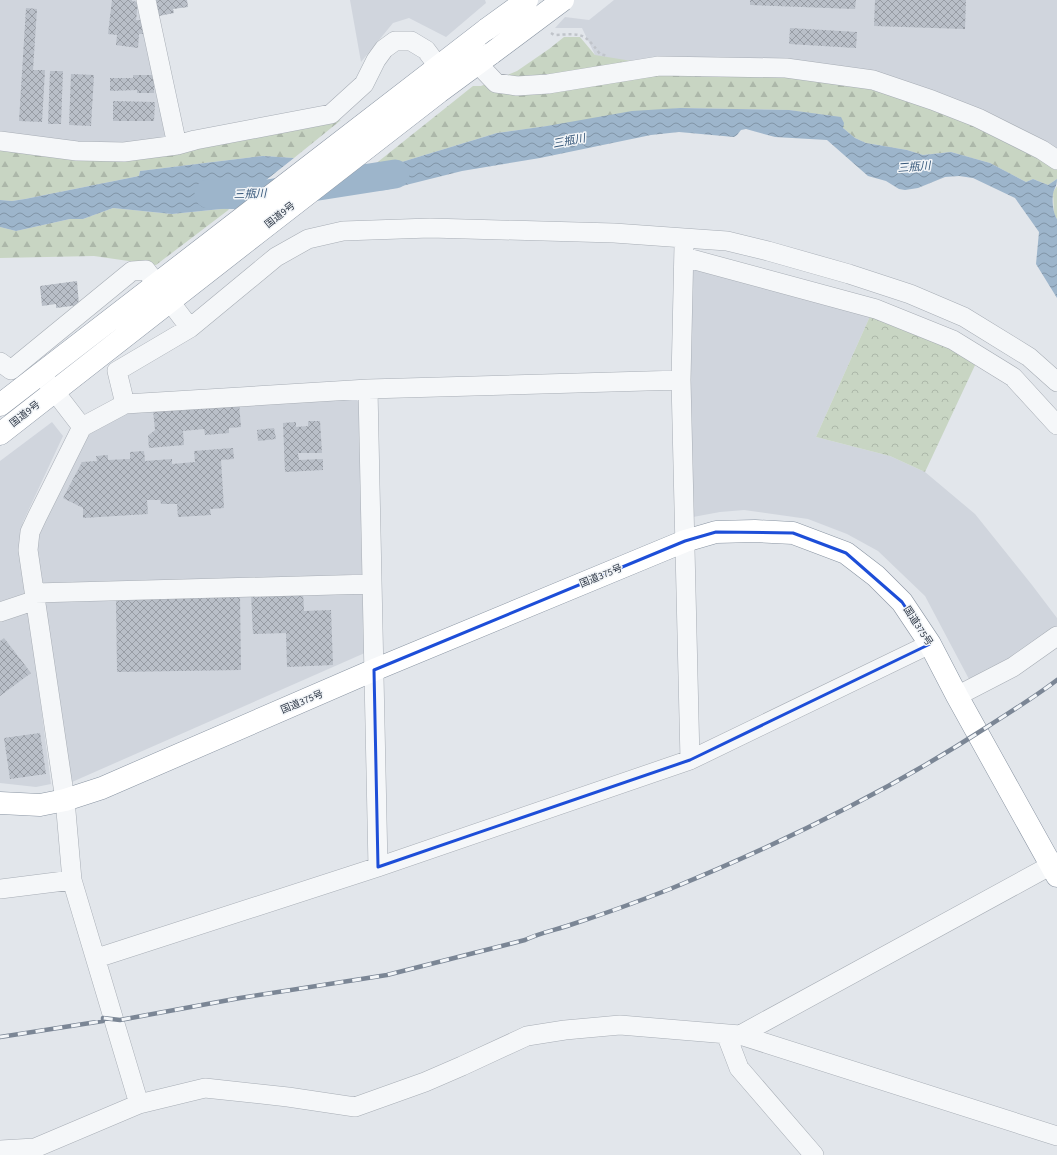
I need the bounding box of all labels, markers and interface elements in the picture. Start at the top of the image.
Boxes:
water label: 三瓶川 [551,130,588,152]
water label: 三瓶川 [897,158,932,176]
water label: 三瓶川 [233,186,268,202]
street label: 国道9号 [262,199,298,231]
street label: 国道9号 [7,398,43,430]
street label: 国道375号 [578,561,624,591]
street label: 国道375号 [900,603,936,649]
street label: 国道375号 [279,687,325,717]

